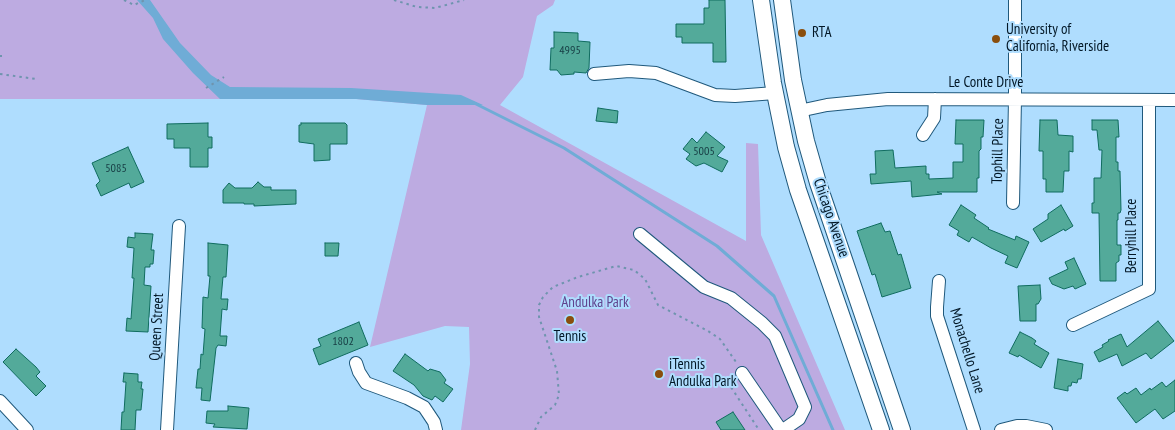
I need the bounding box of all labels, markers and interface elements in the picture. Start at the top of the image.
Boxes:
place label: University of California, Riverside [1006,21,1109,56]
place label: RTA [812,24,831,42]
marker: RTA [796,27,808,39]
marker: University of California, Riverside [990,33,1002,45]
house number: 4995 [559,44,581,58]
street label: Le Conte Drive [948,74,1024,92]
street label: Tophill Place [988,118,1008,184]
house number: 5005 [693,145,715,159]
house number: 5085 [105,162,127,176]
street label: Chicago Avenue [809,176,853,260]
street label: Berryhill Place [1123,199,1141,273]
street label: Queen Street [146,293,168,361]
park label: Andulka Park [561,294,629,312]
street label: Monachello Lane [945,306,989,396]
marker: Tennis [564,314,576,326]
place label: Tennis [554,328,586,346]
house number: 1802 [332,335,354,349]
place label: iTennis Andulka Park [669,356,736,391]
marker: iTennis Andulka Park [653,368,665,380]

